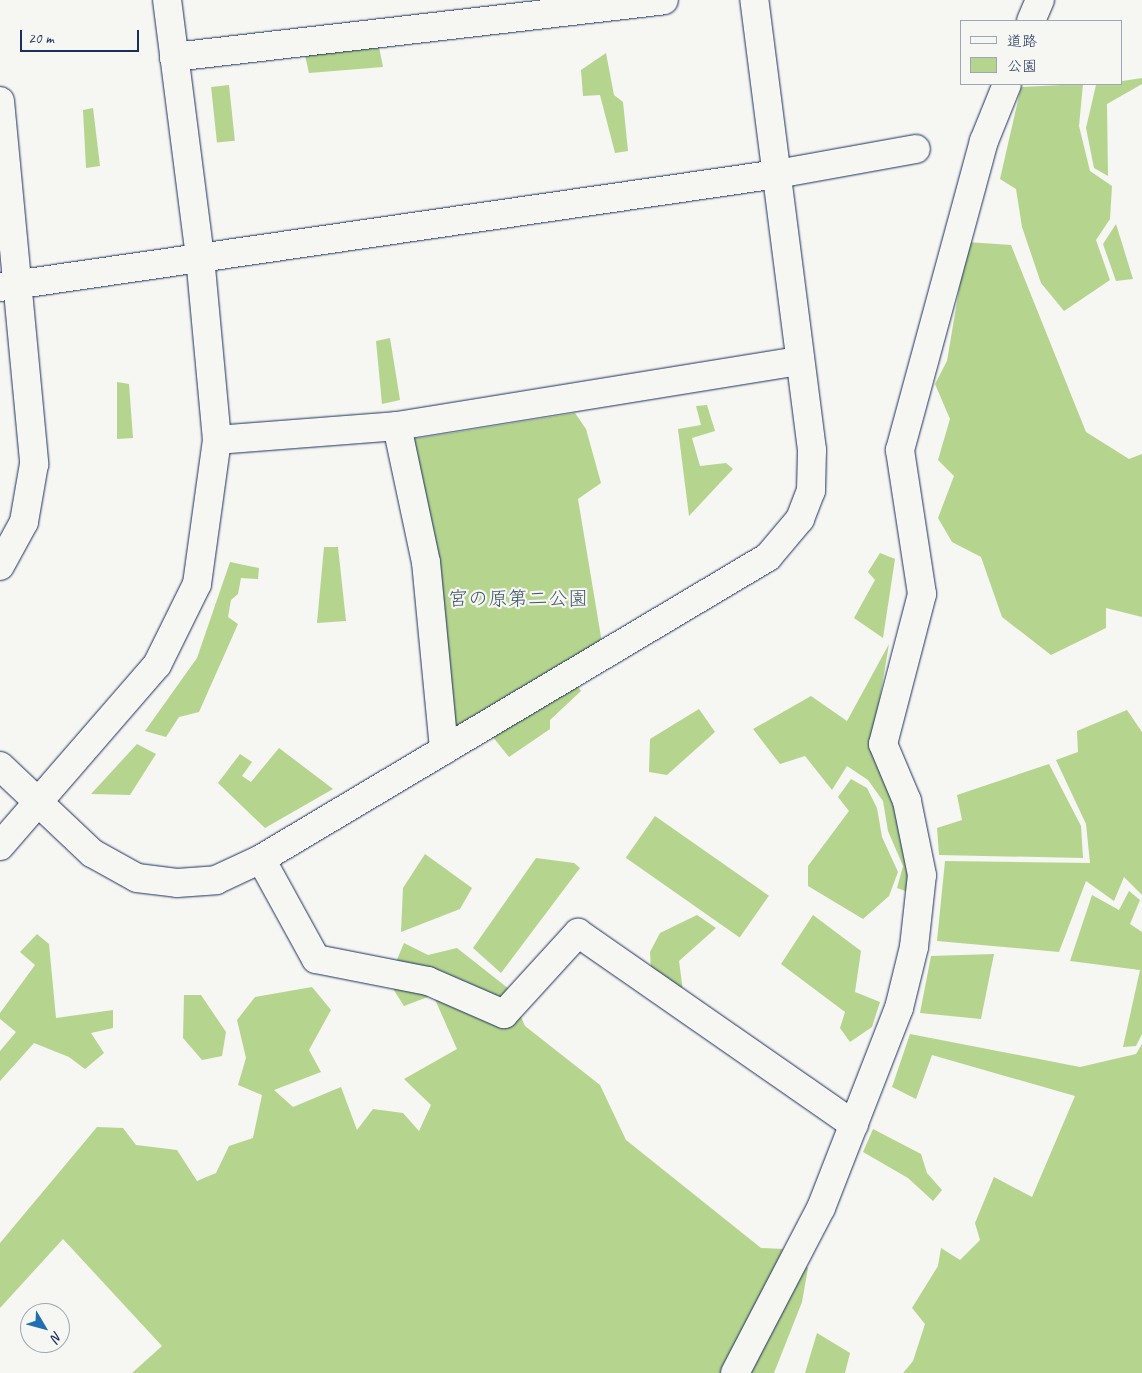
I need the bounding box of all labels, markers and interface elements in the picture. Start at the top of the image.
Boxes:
scale bar [22,20,141,52]
legend [960,20,1122,85]
text: 20 m [28,29,54,48]
text: 道路 [1007,32,1037,51]
text: 公園 [1007,57,1037,76]
park label: 宮の原第二公園 [448,586,588,610]
north arrow [20,1303,70,1353]
text: N [47,1328,66,1345]

